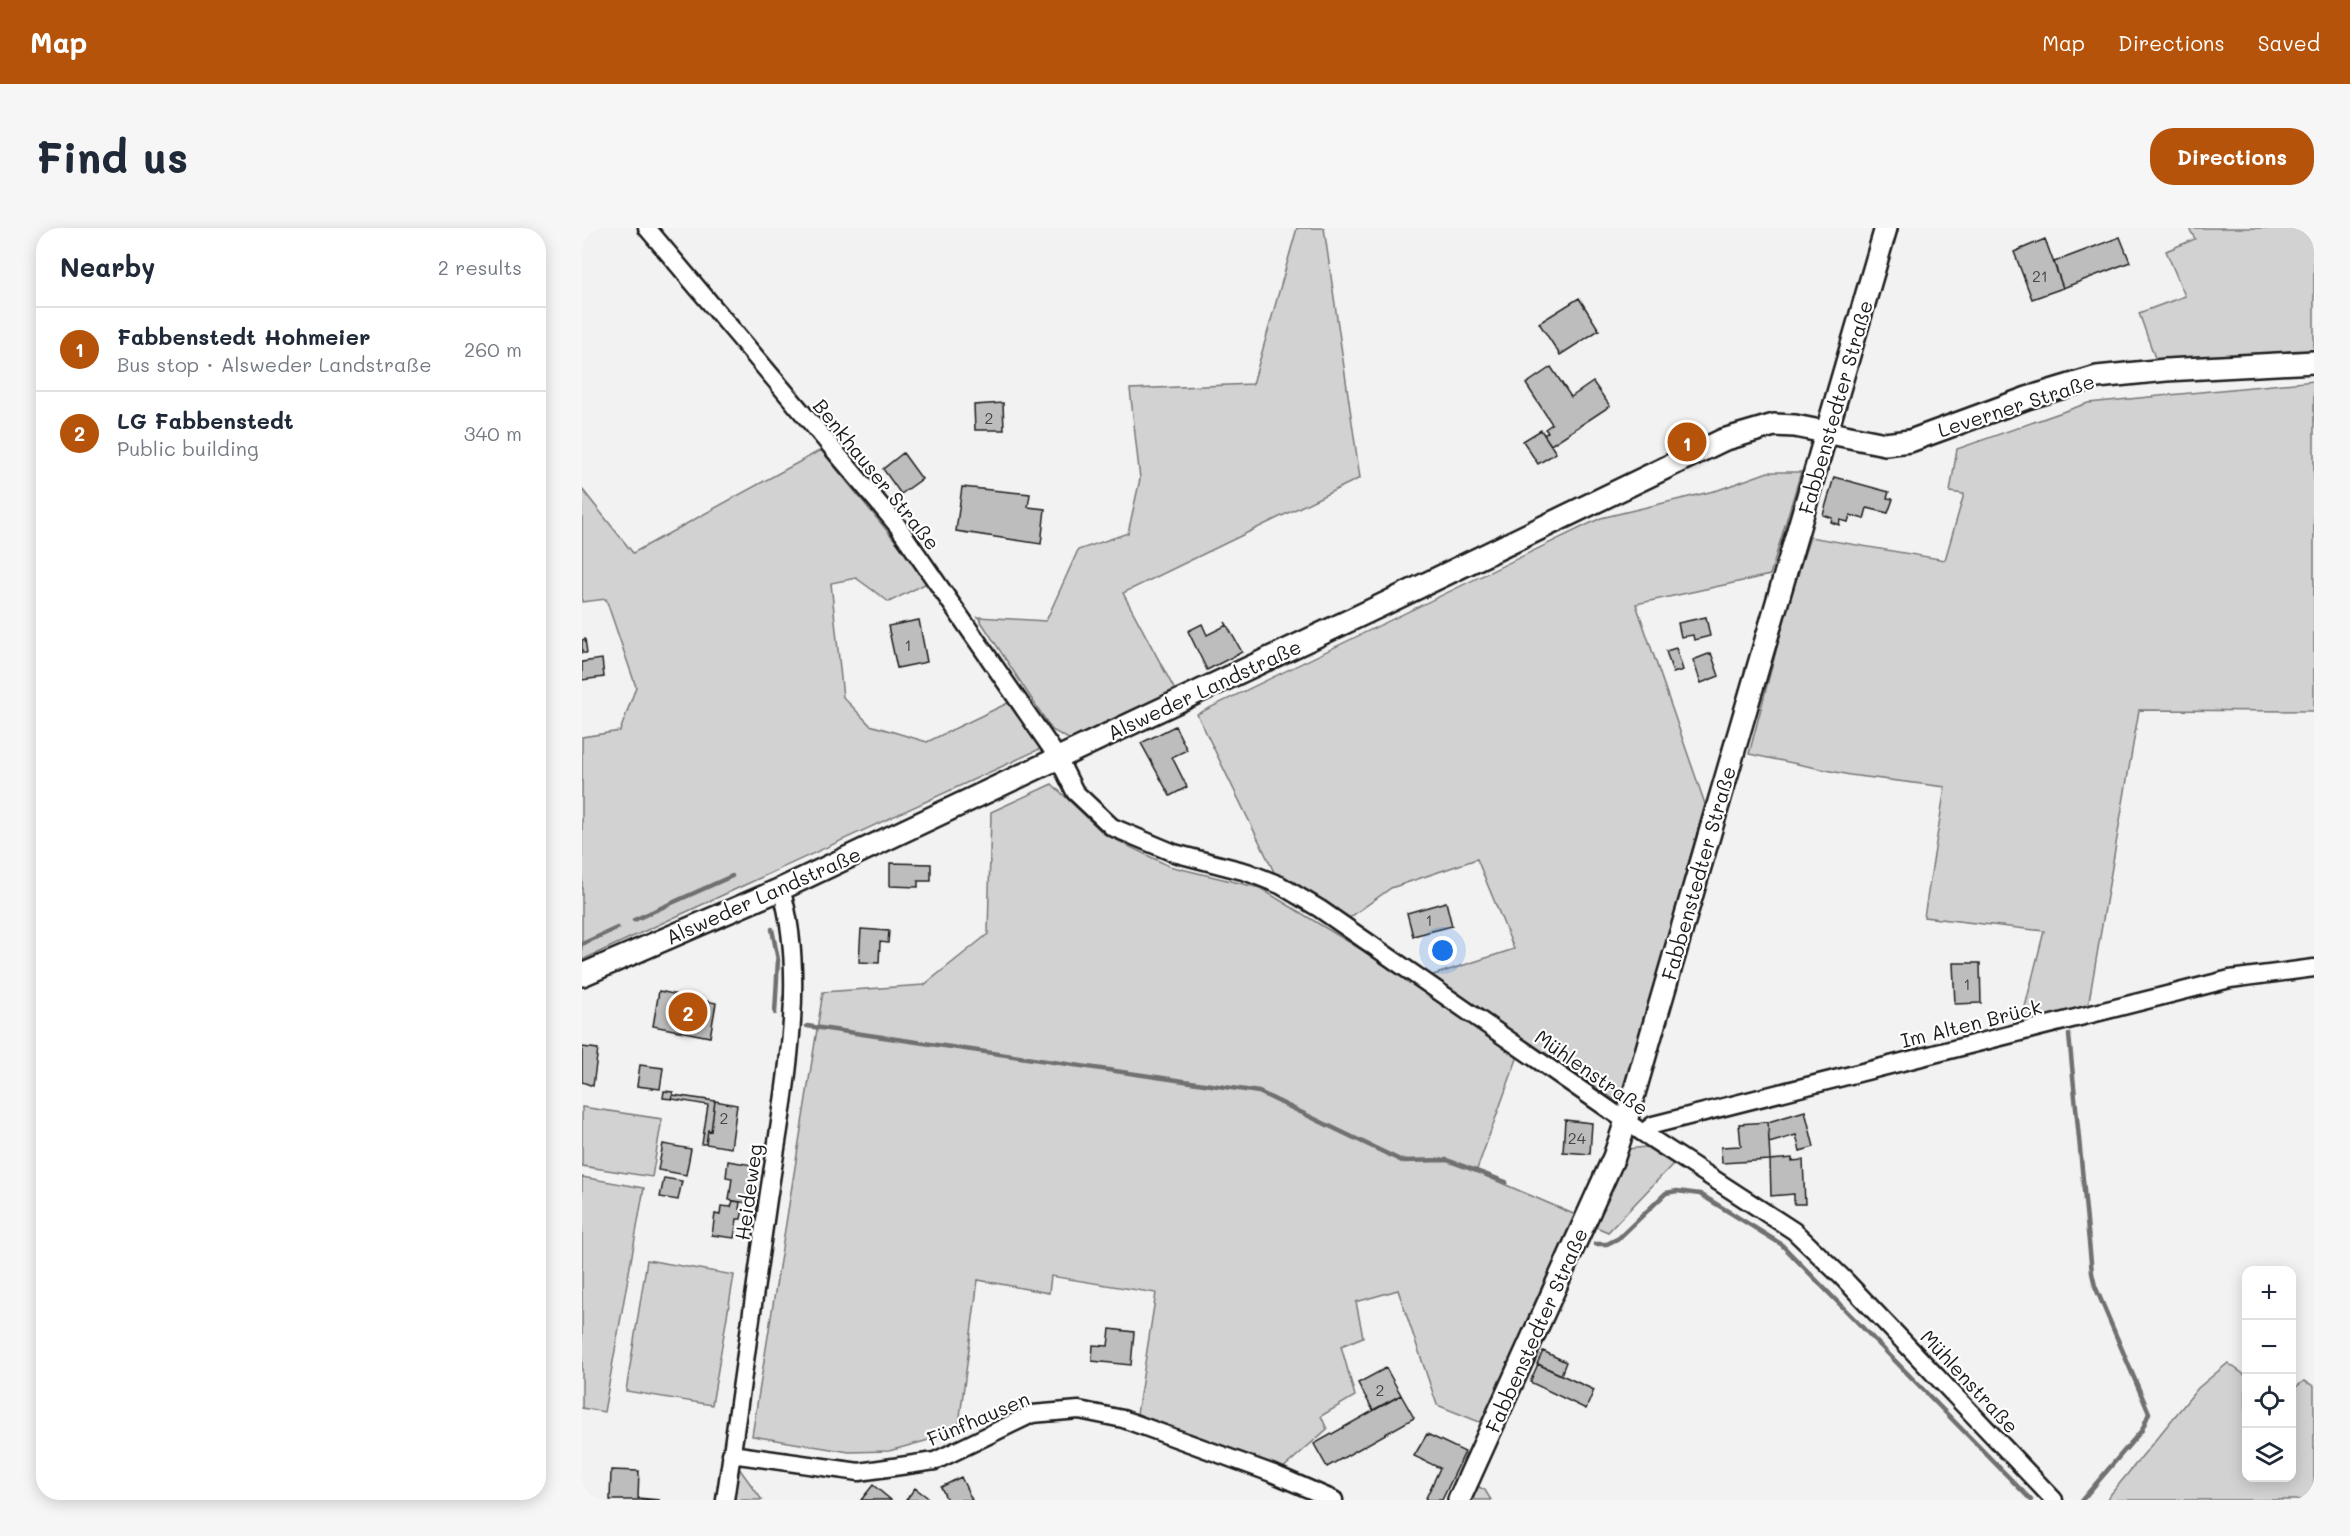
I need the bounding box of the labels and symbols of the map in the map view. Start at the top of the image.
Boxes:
house number: 21 [2032,265,2048,286]
street label: Fabbenstedter Straße [1792,297,1878,517]
street label: Leverner Straße [1934,367,2098,443]
street label: Benkhauser Straße [808,393,946,555]
house number: 2 [985,407,993,428]
pin: 1 [1668,420,1706,464]
street label: Alsweder Landstraße [1103,633,1305,745]
house number: 1 [904,634,912,655]
street label: Fabbenstedter Straße [1655,763,1741,983]
street label: Alsweder Landstraße [661,840,865,950]
house number: 1 [1425,909,1433,930]
your location [1428,936,1457,965]
house number: 1 [1963,973,1971,994]
pin: 2 [668,990,708,1034]
street label: Im Alten Brück [1898,993,2044,1053]
street label: Mühlenstraße [1530,1023,1654,1121]
house number: 2 [720,1107,728,1128]
house number: 24 [1568,1127,1587,1148]
street label: Heideweg [728,1142,768,1242]
street label: Fabbenstedter Straße [1479,1224,1593,1436]
street label: Mühlenstraße [1915,1324,2025,1438]
house number: 2 [1376,1379,1384,1400]
street label: Fünfhausen [923,1385,1033,1451]

